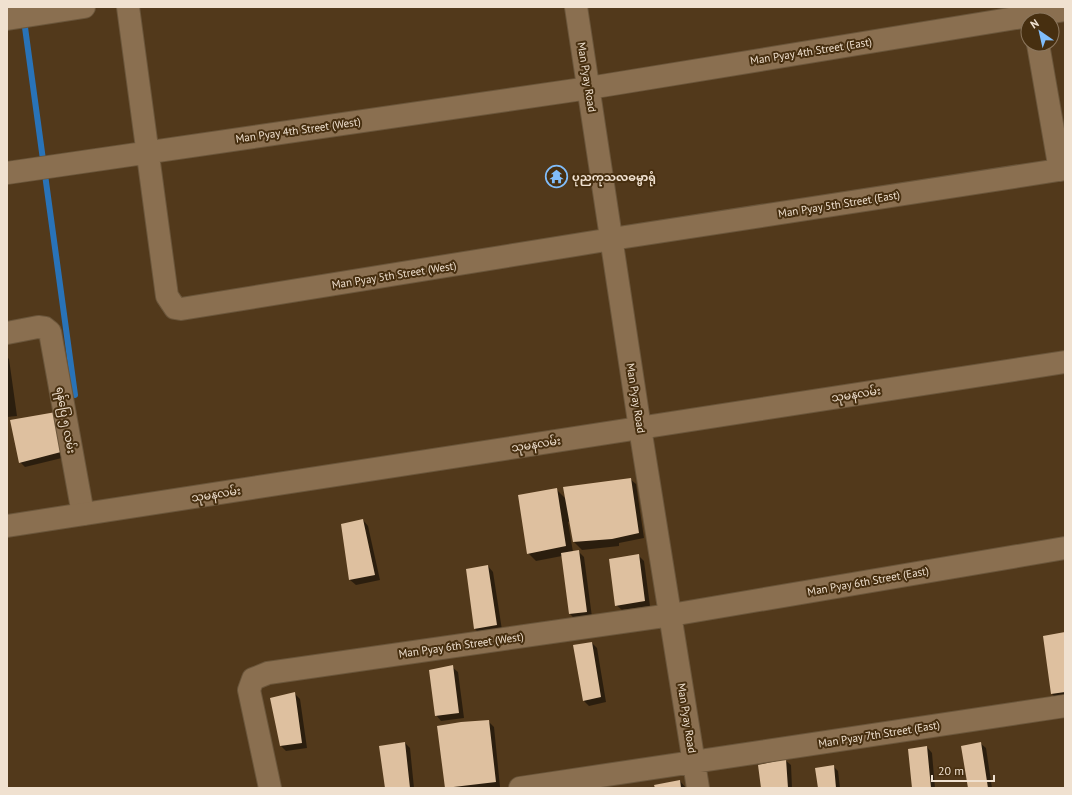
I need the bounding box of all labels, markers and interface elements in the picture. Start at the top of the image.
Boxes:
north arrow [1020,12,1060,52]
text: N [1027,16,1041,32]
street label: Man Pyay 4th Street (East) [749,34,873,68]
street label: Man Pyay Road [575,41,599,113]
street label: Man Pyay 4th Street (West) [235,114,361,146]
temple icon: ပုညကုသလဓမ္မာရုံ [544,164,570,190]
place label: ပုညကုသလဓမ္မာရုံ [572,170,656,187]
street label: Man Pyay 5th Street (East) [777,187,901,221]
street label: Man Pyay 5th Street (West) [331,258,457,292]
street label: Man Pyay Road [624,362,648,434]
street label: သုမနလမ်း [830,383,882,407]
street label: ရန်ပြေ ၅ လမ်း [51,386,79,455]
street label: သုမနလမ်း [510,433,562,457]
street label: သုမနလမ်း [190,483,242,507]
street label: Man Pyay 6th Street (East) [806,563,930,599]
street label: Man Pyay 6th Street (West) [398,629,524,661]
street label: Man Pyay Road [675,682,699,754]
street label: Man Pyay 7th Street (East) [817,717,941,751]
scale bar [932,757,994,783]
text: 20 m [938,763,964,778]

